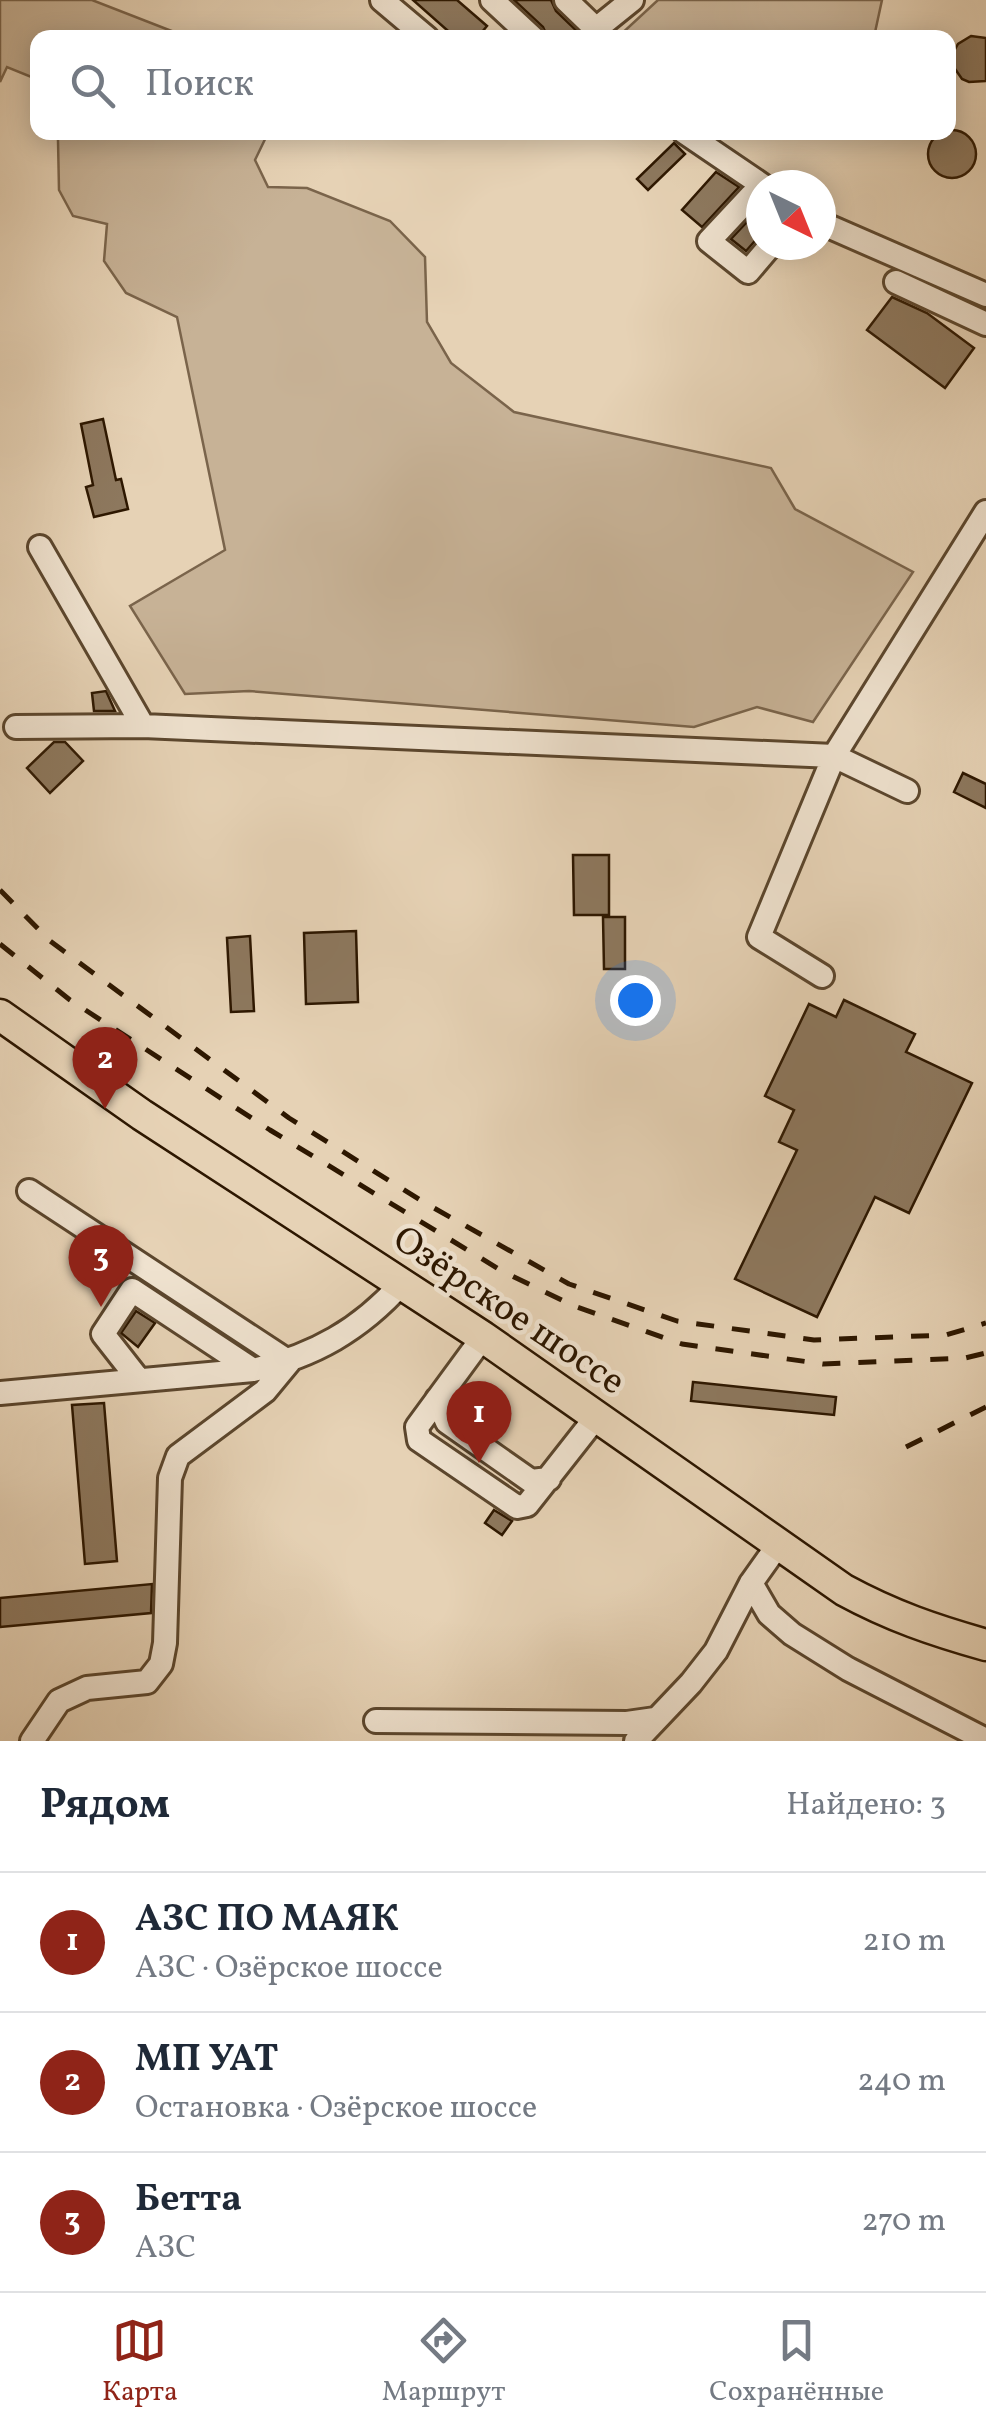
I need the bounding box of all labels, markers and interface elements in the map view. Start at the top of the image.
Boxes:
search box [30,30,956,140]
icon: search [65,58,120,113]
text: Поиск [145,59,254,112]
north arrow [746,170,836,260]
your location [610,975,661,1026]
pin: 2 [72,1026,138,1109]
street label: Озёрское шоссе [381,1214,635,1409]
pin: 3 [68,1224,134,1307]
pin: 1 [446,1380,512,1463]
text: Рядом [40,1777,170,1836]
text: Найдено: 3 [786,1784,946,1828]
text: АЗС ПО МАЯК [135,1894,399,1947]
text: 1 [66,1920,79,1964]
text: 210 m [862,1920,946,1964]
text: АЗС · Озёрское шоссе [135,1947,443,1991]
text: МП УАТ [135,2034,279,2087]
text: 2 [64,2060,81,2104]
text: 240 m [857,2060,946,2104]
text: Остановка · Озёрское шоссе [135,2087,537,2131]
text: Бетта [135,2174,242,2227]
text: 3 [64,2200,81,2244]
text: 270 m [861,2200,946,2244]
text: АЗС [135,2227,196,2271]
tab: Карта [102,2313,178,2412]
tab: Маршрут [382,2313,505,2412]
tab: Сохранённые [709,2313,884,2412]

